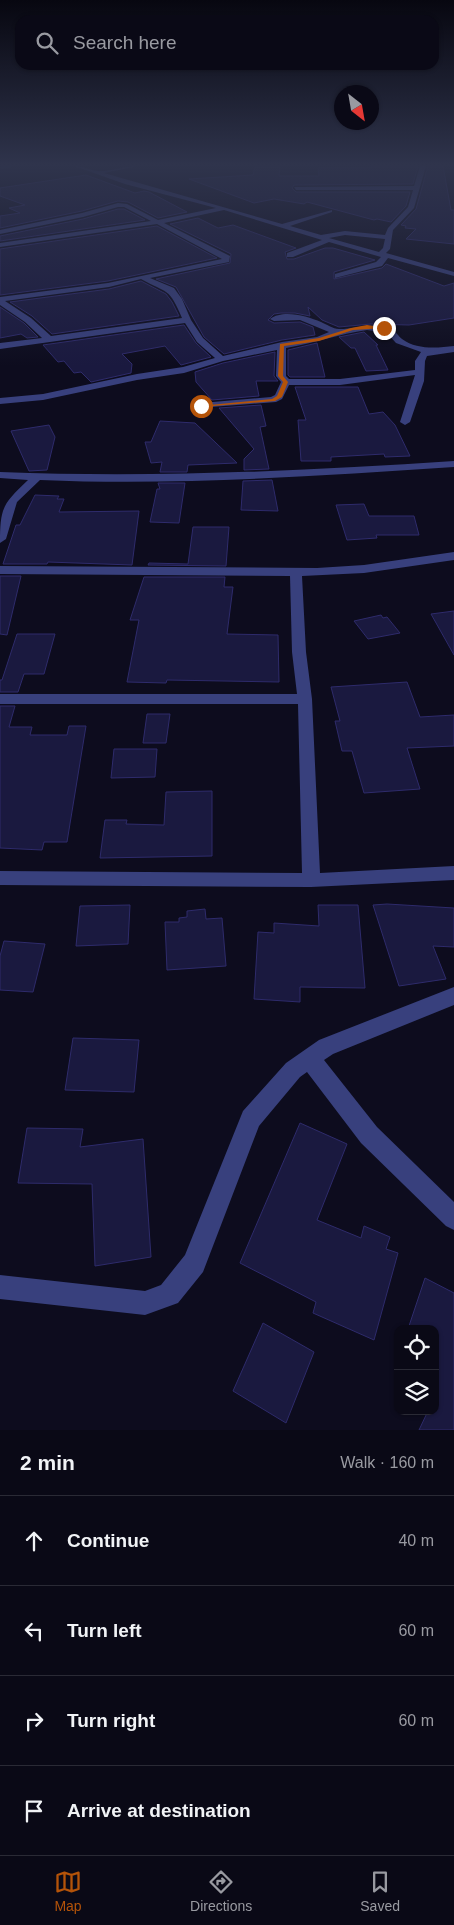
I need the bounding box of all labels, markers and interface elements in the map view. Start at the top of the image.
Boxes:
search box [15,15,439,70]
icon: search [33,29,61,57]
text: Search here [73,32,177,53]
north arrow [334,85,379,130]
route end [373,317,396,340]
route start [190,395,213,418]
map controls [394,1325,439,1415]
button: locate [394,1325,439,1370]
button: layers [394,1370,439,1415]
text: 2 min [20,1451,75,1474]
text: Walk · 160 m [340,1454,434,1471]
icon: ahead [20,1527,48,1555]
text: Continue [67,1530,149,1551]
text: 40 m [398,1532,434,1549]
icon: left [20,1617,48,1645]
text: Turn left [67,1620,142,1641]
text: 60 m [398,1622,434,1639]
icon: right [20,1707,48,1735]
text: Turn right [67,1710,155,1731]
text: 60 m [398,1712,434,1729]
icon: arrive [20,1797,48,1825]
text: Arrive at destination [67,1800,251,1821]
tab: Map [54,1868,82,1914]
tab: Directions [190,1868,252,1914]
tab: Saved [360,1868,400,1914]

